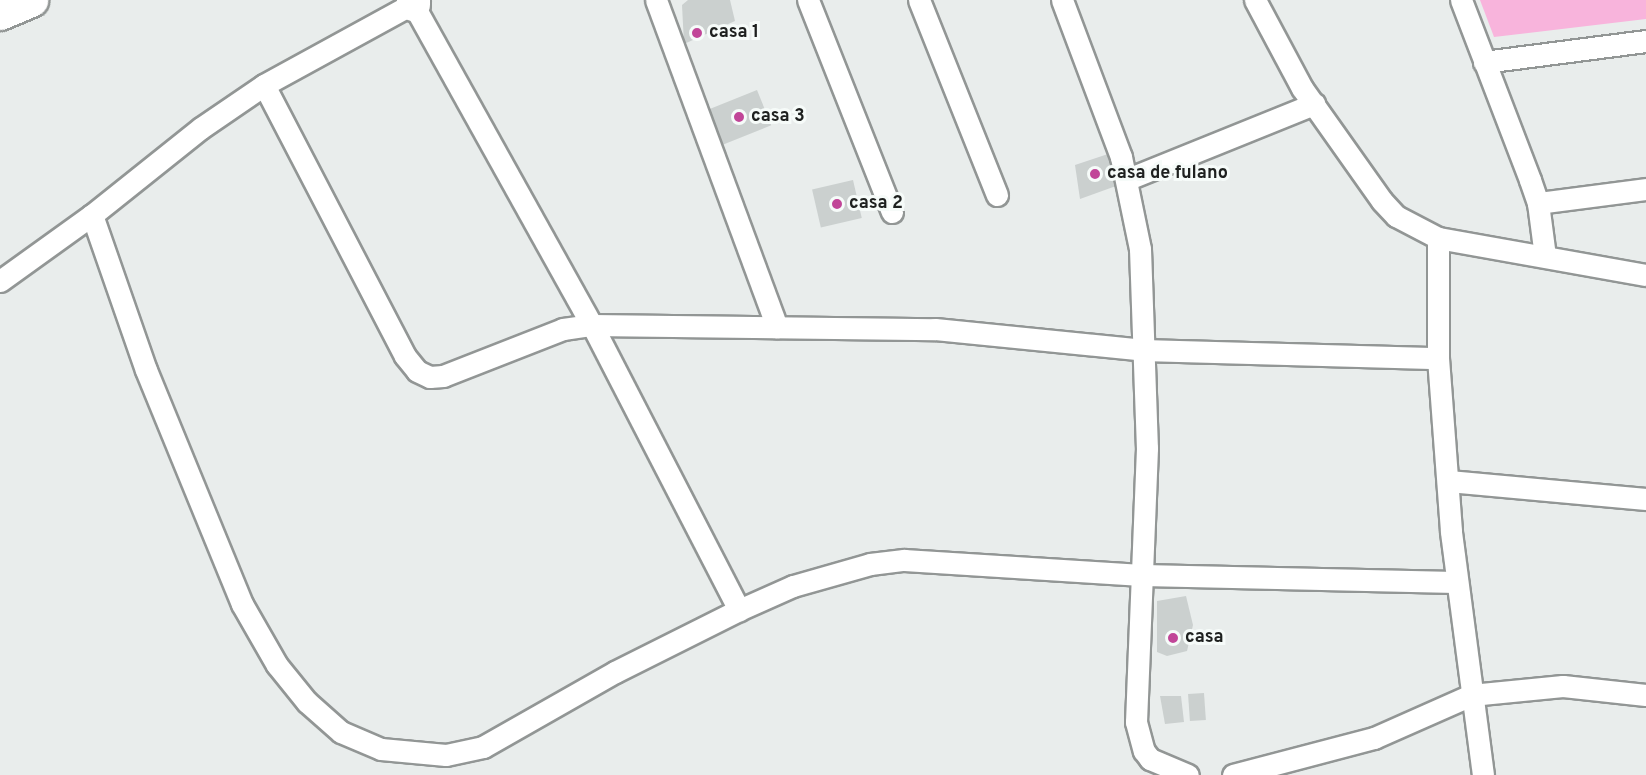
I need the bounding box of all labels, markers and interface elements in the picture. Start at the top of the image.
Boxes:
place label: casa 1 [709,22,759,44]
marker: casa 1 [690,26,704,40]
place label: casa 3 [751,106,805,128]
marker: casa 3 [732,110,746,124]
place label: casa de fulano [1107,163,1228,185]
marker: casa de fulano [1088,167,1102,181]
place label: casa 2 [849,193,903,215]
marker: casa 2 [830,197,844,211]
place label: casa [1185,627,1223,649]
marker: casa [1166,631,1180,645]

